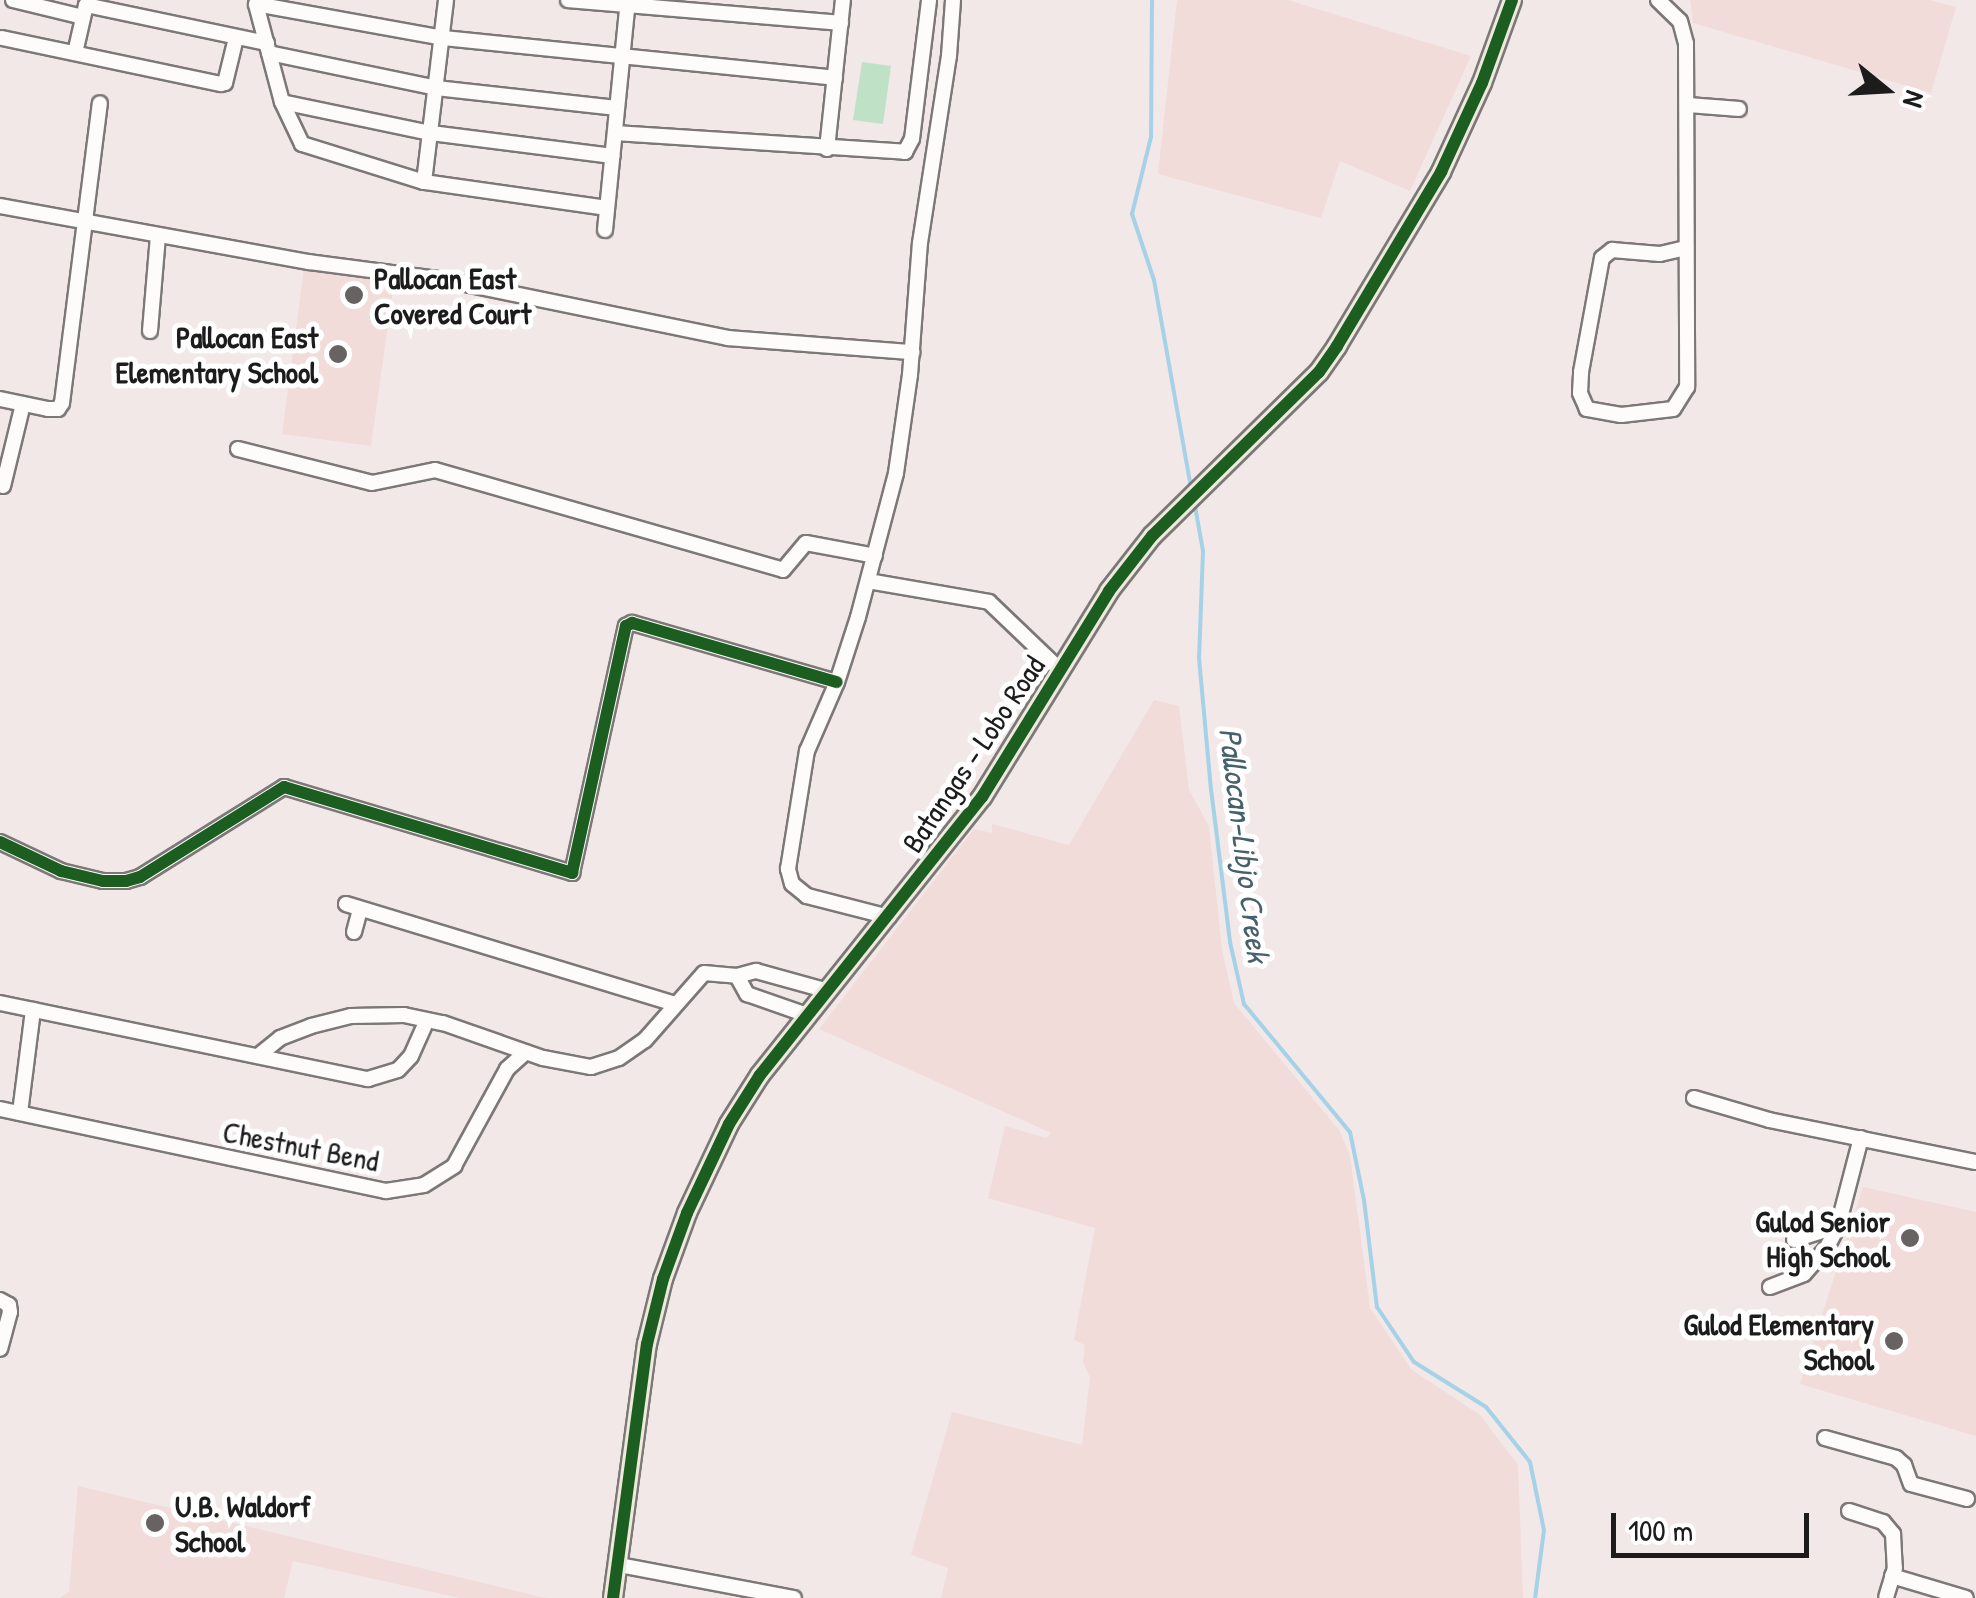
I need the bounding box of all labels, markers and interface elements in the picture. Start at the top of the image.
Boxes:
north arrow [1836,40,1936,140]
text: N [1894,86,1935,112]
place label: Pallocan East Covered Court [374,260,531,330]
marker: Pallocan East Covered Court [343,284,365,306]
place label: Pallocan East Elementary School [116,319,318,390]
marker: Pallocan East Elementary School [327,343,349,365]
street label: Batangas - Lobo Road [894,649,1052,859]
water label: Pallocan-Libjo Creek [1211,726,1277,964]
street label: Chestnut Bend [220,1113,382,1179]
place label: Gulod Senior High School [1755,1203,1890,1274]
marker: Gulod Senior High School [1899,1227,1921,1249]
place label: Gulod Elementary School [1684,1306,1874,1376]
marker: Gulod Elementary School [1883,1330,1905,1352]
place label: U.B. Waldorf School [175,1488,311,1558]
scale bar [1616,1493,1814,1555]
text: 100 m [1628,1510,1693,1550]
marker: U.B. Waldorf School [144,1512,166,1534]

